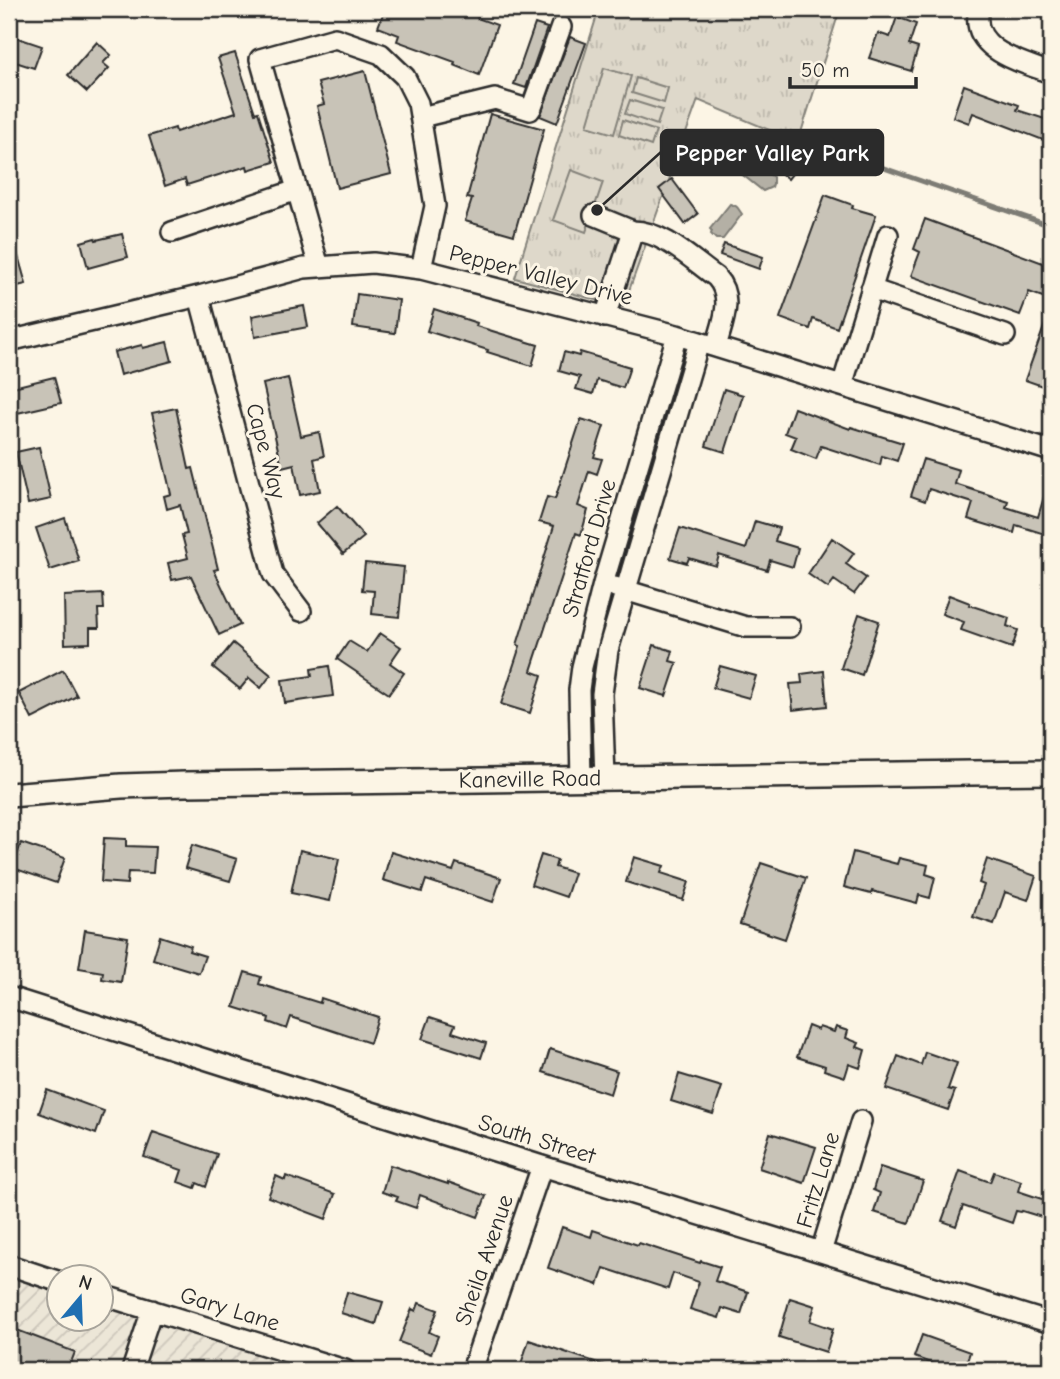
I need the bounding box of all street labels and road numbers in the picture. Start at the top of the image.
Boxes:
street label: Pepper Valley Drive [446,239,636,311]
street label: Cape Way [240,400,292,502]
street label: Stratford Drive [556,476,622,620]
street label: Kaneville Road [458,764,602,794]
street label: South Street [475,1108,600,1170]
street label: Fritz Lane [791,1129,845,1231]
street label: Sheila Avenue [449,1191,519,1329]
street label: Gary Lane [177,1281,283,1337]

